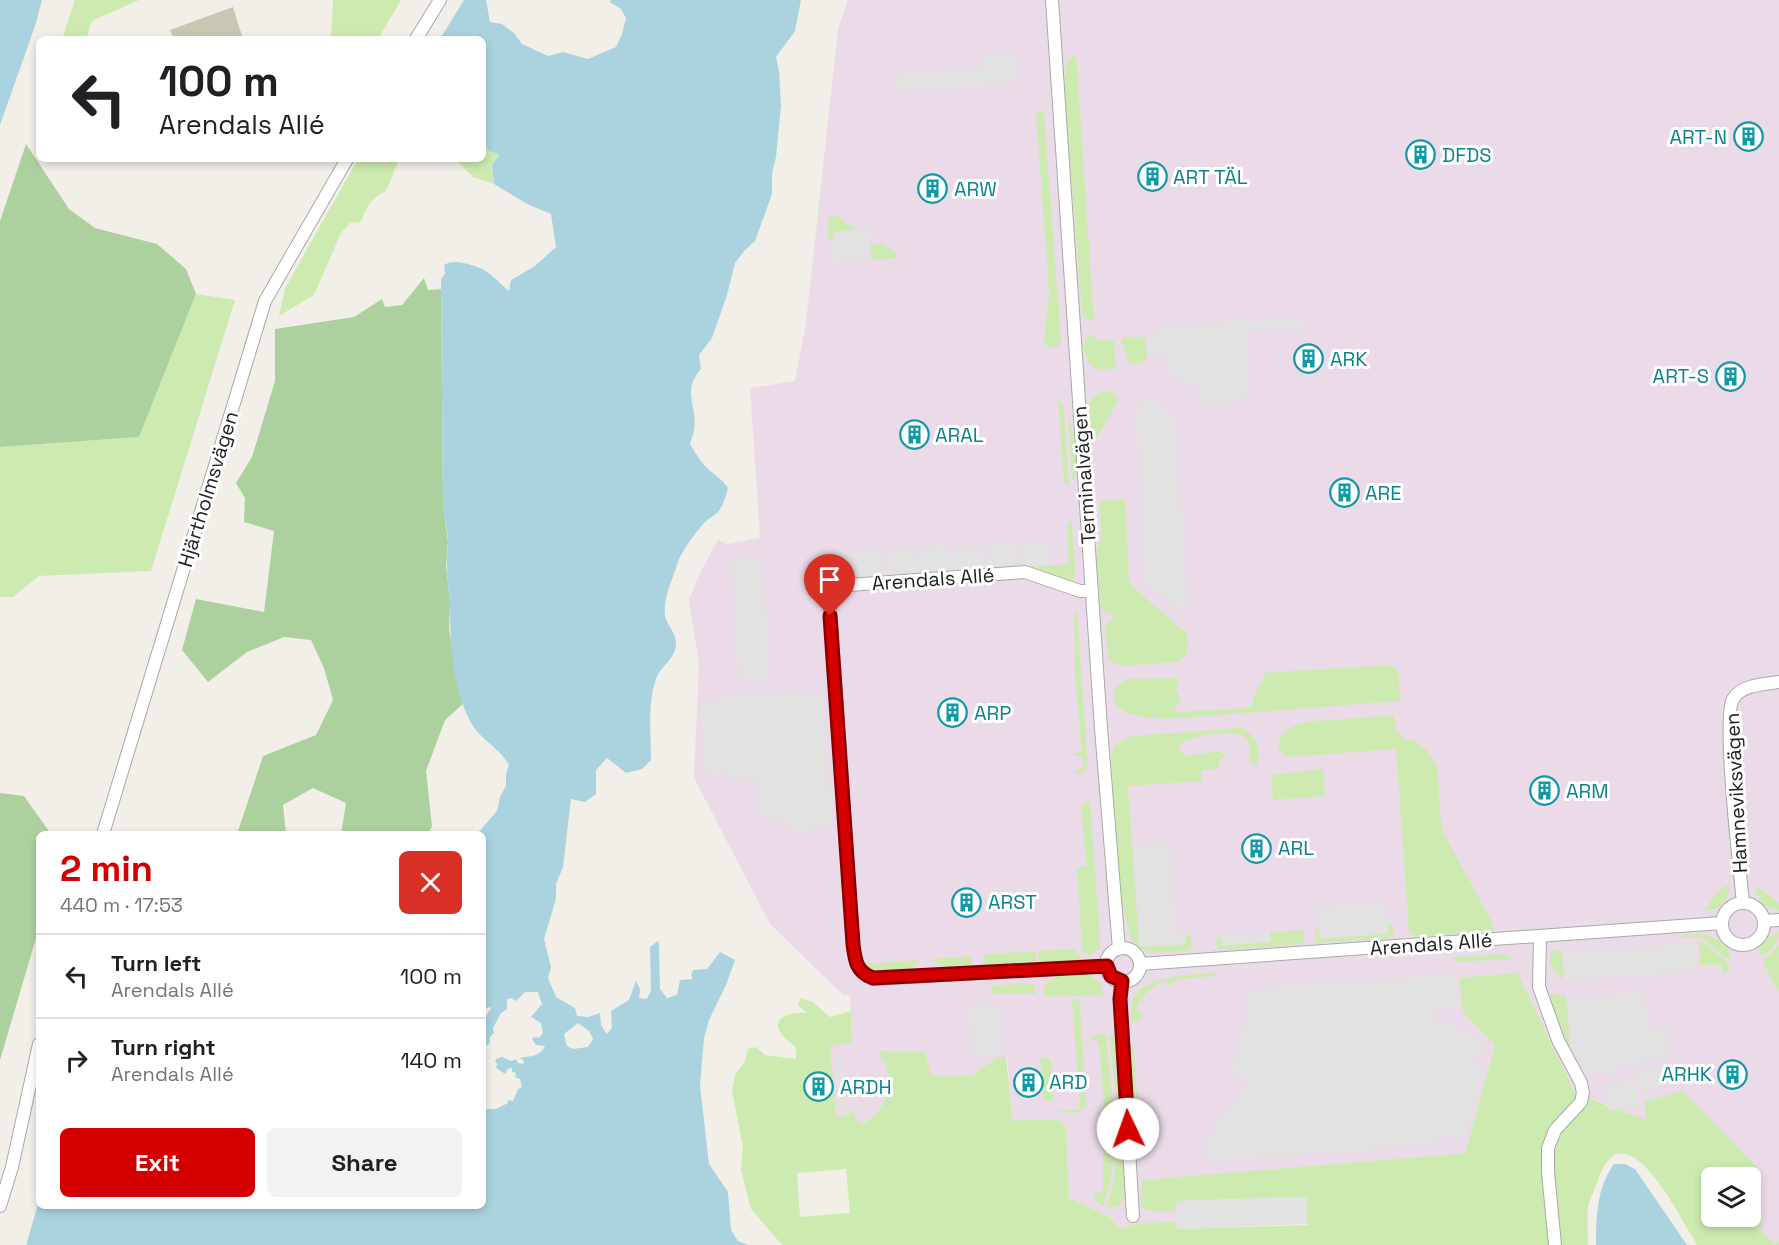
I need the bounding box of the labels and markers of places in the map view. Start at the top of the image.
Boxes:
building icon: ART-N [1732,121,1764,153]
place label: ART-N [1670,124,1727,150]
building icon: DFDS [1405,139,1437,171]
place label: DFDS [1442,142,1492,168]
building icon: ART TÄL [1136,161,1168,193]
place label: ART TÄL [1173,164,1248,190]
building icon: ARW [917,173,949,205]
place label: ARW [954,176,997,202]
building icon: ARK [1293,343,1325,375]
place label: ARK [1330,346,1367,372]
building icon: ART-S [1714,360,1746,392]
place label: ART-S [1653,363,1709,389]
building icon: ARAL [898,419,930,451]
place label: ARAL [935,422,984,448]
building icon: ARE [1328,477,1360,509]
place label: ARE [1365,480,1401,506]
pin [804,554,855,616]
building icon: ARP [937,697,969,729]
place label: ARP [974,700,1011,726]
building icon: ARM [1529,775,1561,807]
place label: ARM [1566,778,1609,804]
building icon: ARL [1241,832,1273,864]
place label: ARL [1278,835,1314,861]
building icon: ARST [951,886,983,918]
place label: ARST [988,889,1037,915]
building icon: ARHK [1717,1058,1749,1090]
place label: ARHK [1661,1061,1712,1087]
building icon: ARD [1012,1066,1044,1098]
place label: ARD [1049,1069,1087,1095]
building icon: ARDH [803,1071,835,1103]
place label: ARDH [840,1074,892,1100]

